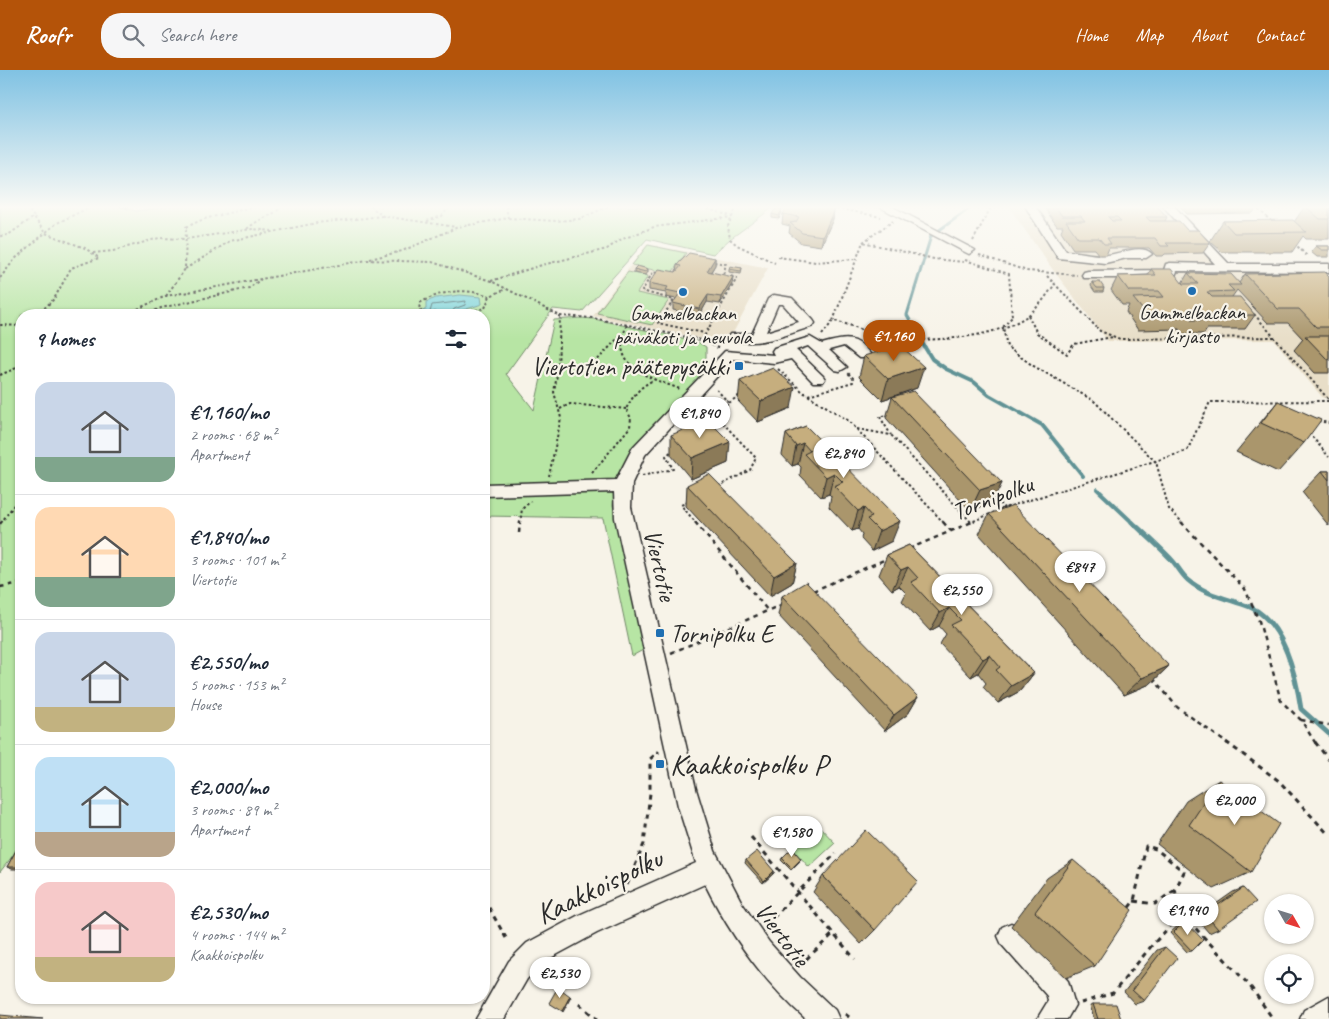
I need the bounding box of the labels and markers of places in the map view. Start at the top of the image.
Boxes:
marker: Gammelbackan kirjasto [1186,285,1198,297]
marker: Gammelbackan päiväkoti ja neuvola [677,286,689,298]
place label: Gammelbackan kirjasto [1139,299,1245,349]
place label: Gammelbackan päiväkoti ja neuvola [614,300,754,350]
pin: €1,160 [853,320,935,362]
place label: Viertotien päätepysäkki [531,351,732,383]
marker: Viertotien päätepysäkki [733,360,745,372]
pin: €1,840 [659,396,741,439]
pin: €2,840 [803,436,885,479]
pin: €847 [1050,550,1110,593]
pin: €2,550 [921,574,1003,616]
place label: Tornipolku E [670,618,776,650]
marker: Tornipolku E [654,627,666,639]
place label: Kaakkoispolku P [670,745,832,783]
marker: Kaakkoispolku P [654,758,666,770]
pin: €2,000 [1194,784,1276,826]
pin: €1,580 [751,816,833,858]
pin: €1,940 [1147,894,1229,936]
pin: €2,530 [519,956,601,999]

